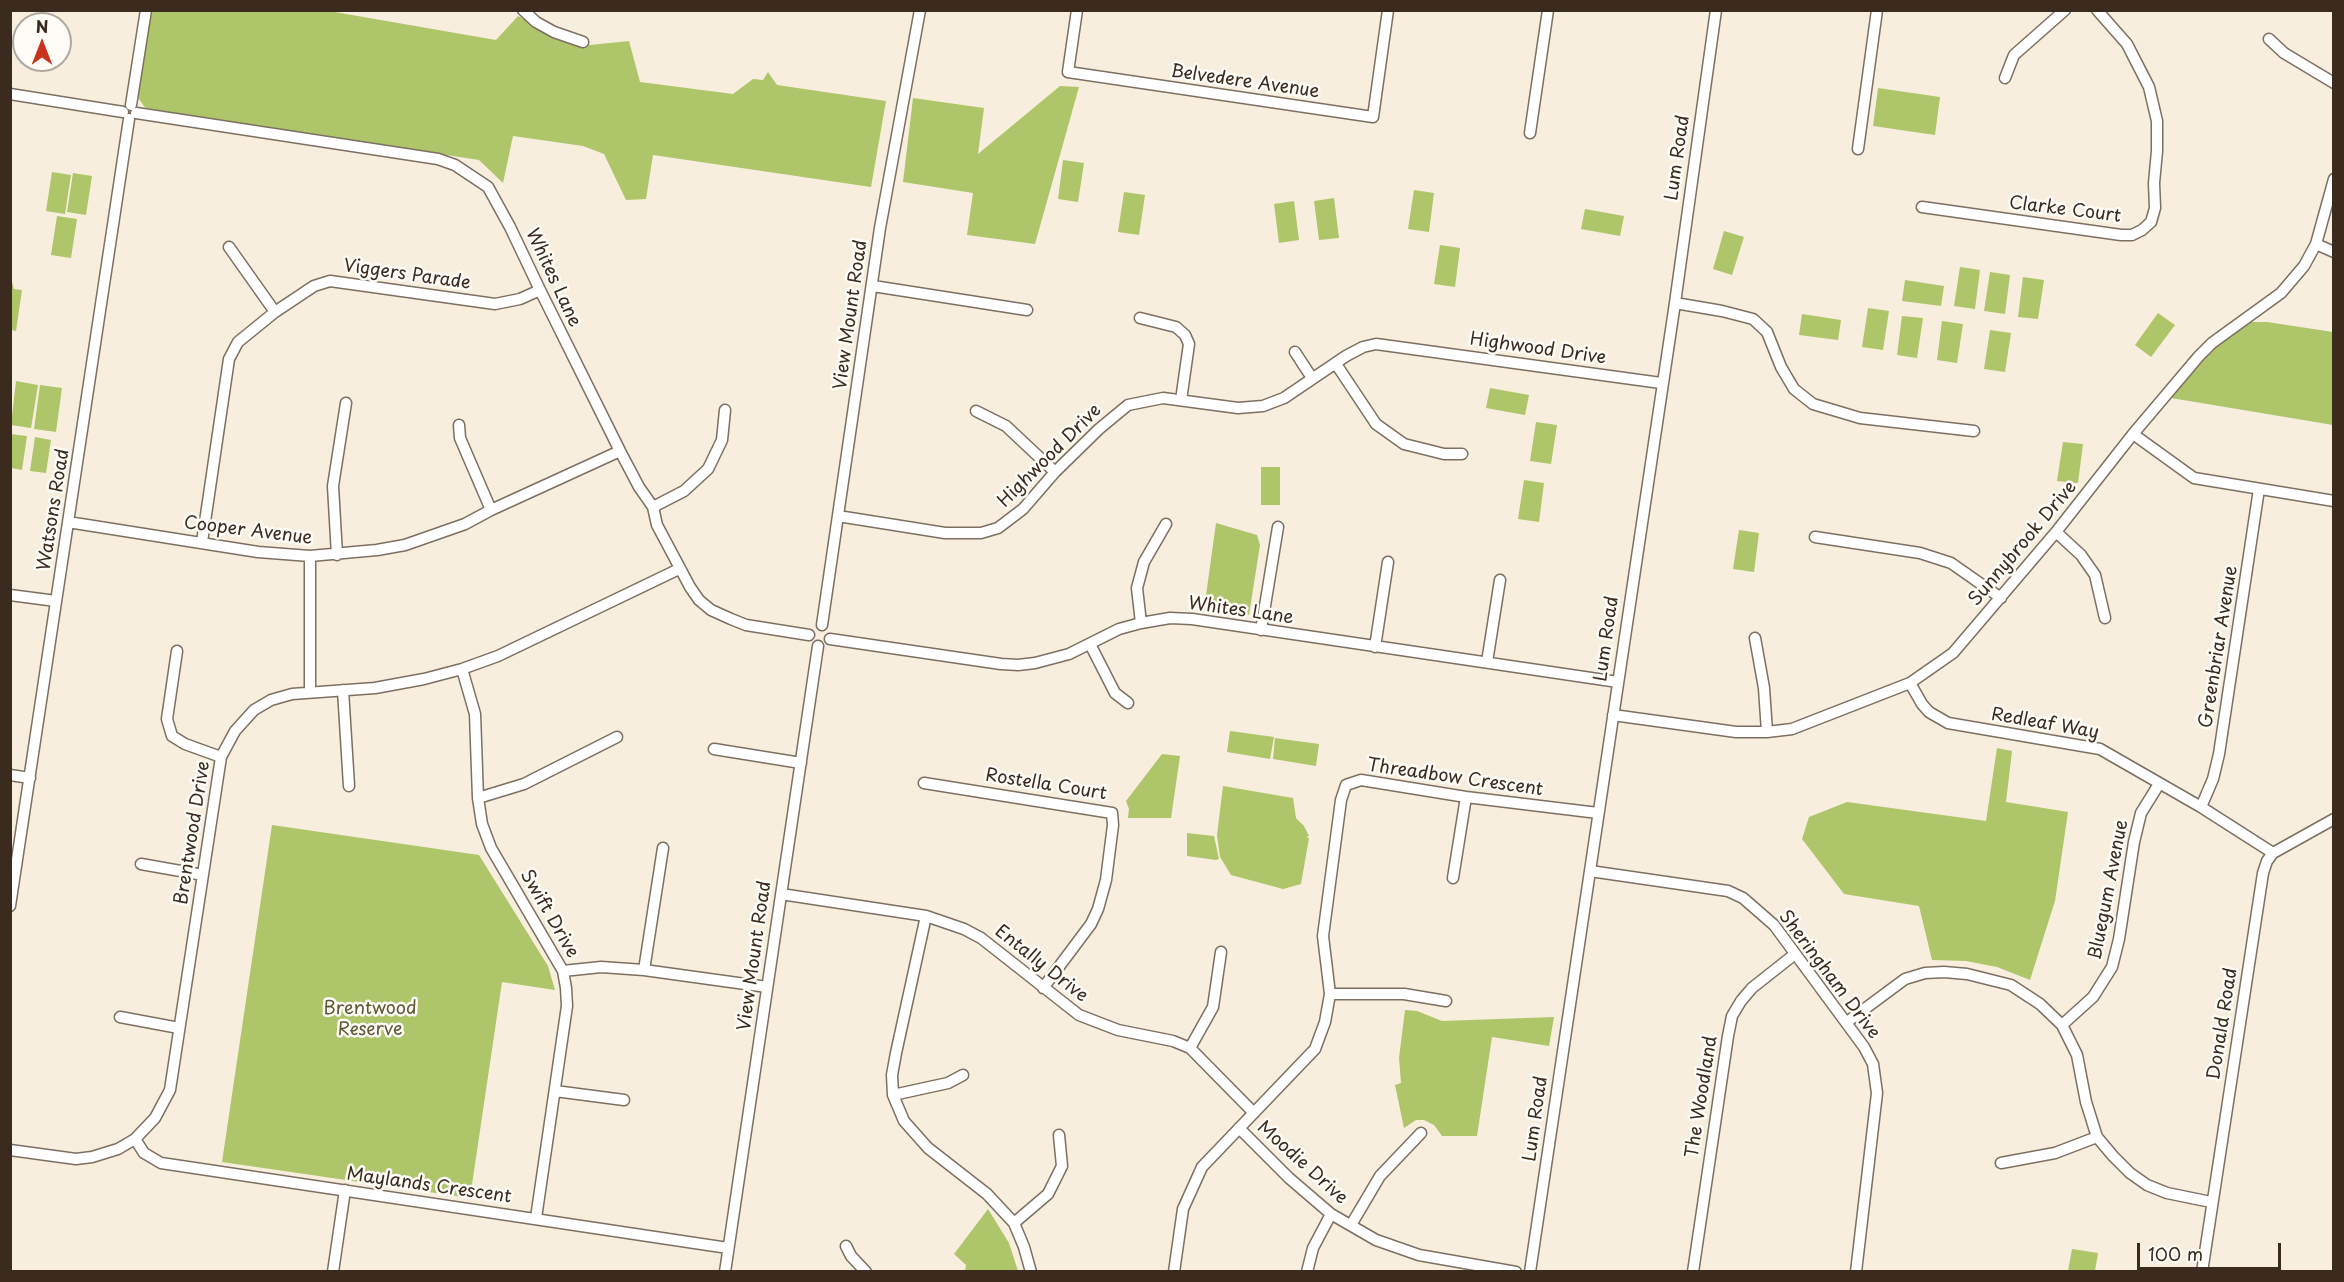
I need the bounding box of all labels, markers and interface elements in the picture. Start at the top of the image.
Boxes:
north arrow [12,12,72,72]
text: N [36,14,48,38]
street label: Belvedere Avenue [1169,61,1321,103]
street label: Lum Road [1661,114,1695,202]
street label: Clarke Court [2008,192,2122,228]
street label: Whites Lane [521,225,585,331]
street label: View Mount Road [830,239,872,391]
street label: Viggers Parade [342,255,472,295]
street label: Highwood Drive [1469,329,1607,369]
street label: Highwood Drive [994,400,1106,512]
street label: Watsons Road [34,448,74,572]
street label: Sunnybrook Drive [1964,477,2082,611]
street label: Cooper Avenue [182,512,314,550]
street label: Greenbriar Avenue [2196,564,2242,730]
street label: Whites Lane [1187,593,1295,629]
street label: Lum Road [1590,595,1624,683]
street label: Redleaf Way [1989,704,2101,744]
street label: Threadbow Crescent [1366,755,1544,801]
street label: Brentwood Drive [171,760,215,906]
street label: Rostella Court [984,765,1108,805]
street label: Bluegum Avenue [2085,818,2133,962]
street label: Swift Drive [515,866,583,962]
street label: View Mount Road [734,880,776,1032]
street label: Sheringham Drive [1774,907,1884,1043]
street label: Entally Drive [990,921,1092,1007]
street label: Donald Road [2203,966,2243,1082]
park label: Brentwood Reserve [323,998,417,1040]
street label: The Woodland [1682,1034,1722,1160]
street label: Lum Road [1519,1075,1553,1163]
street label: Moodie Drive [1252,1117,1352,1209]
street label: Maylands Crescent [345,1164,513,1208]
scale bar [2140,1231,2284,1269]
text: 100 m [2148,1240,2203,1267]

